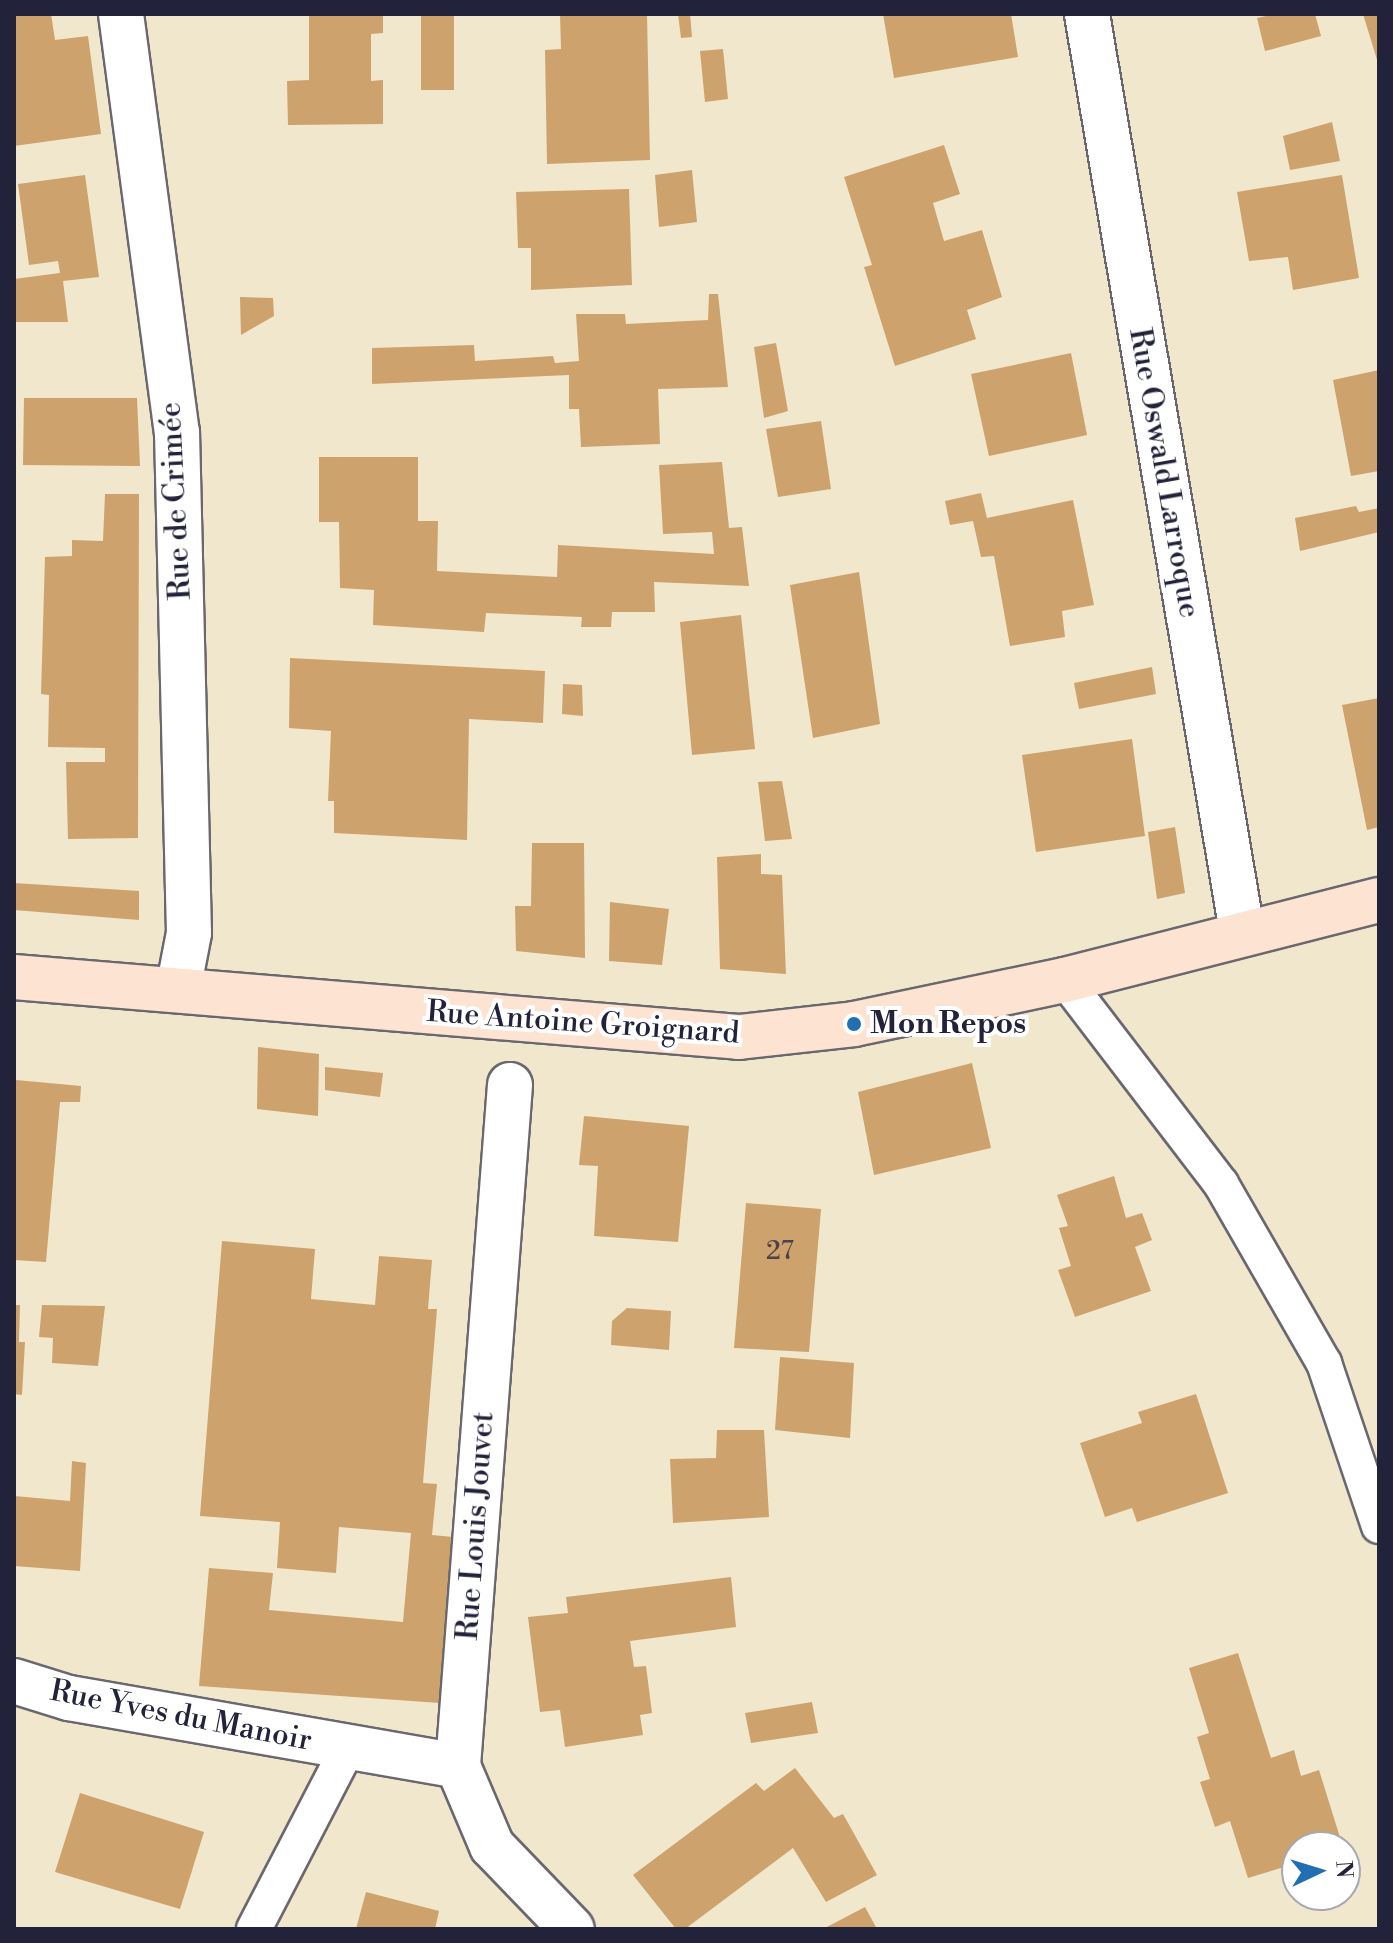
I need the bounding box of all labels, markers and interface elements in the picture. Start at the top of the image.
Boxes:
street label: Rue Oswald Larroque [1121,325,1207,621]
street label: Rue de Crimée [153,401,199,601]
street label: Rue Antoine Groignard [425,994,741,1052]
place label: Mon Repos [870,1006,1026,1042]
marker: Mon Repos [845,1015,863,1033]
house number: 27 [766,1236,794,1268]
street label: Rue Louis Jouvet [450,1410,502,1642]
street label: Rue Yves du Manoir [47,1673,315,1759]
north arrow [1281,1831,1361,1911]
text: N [1329,1860,1358,1879]

